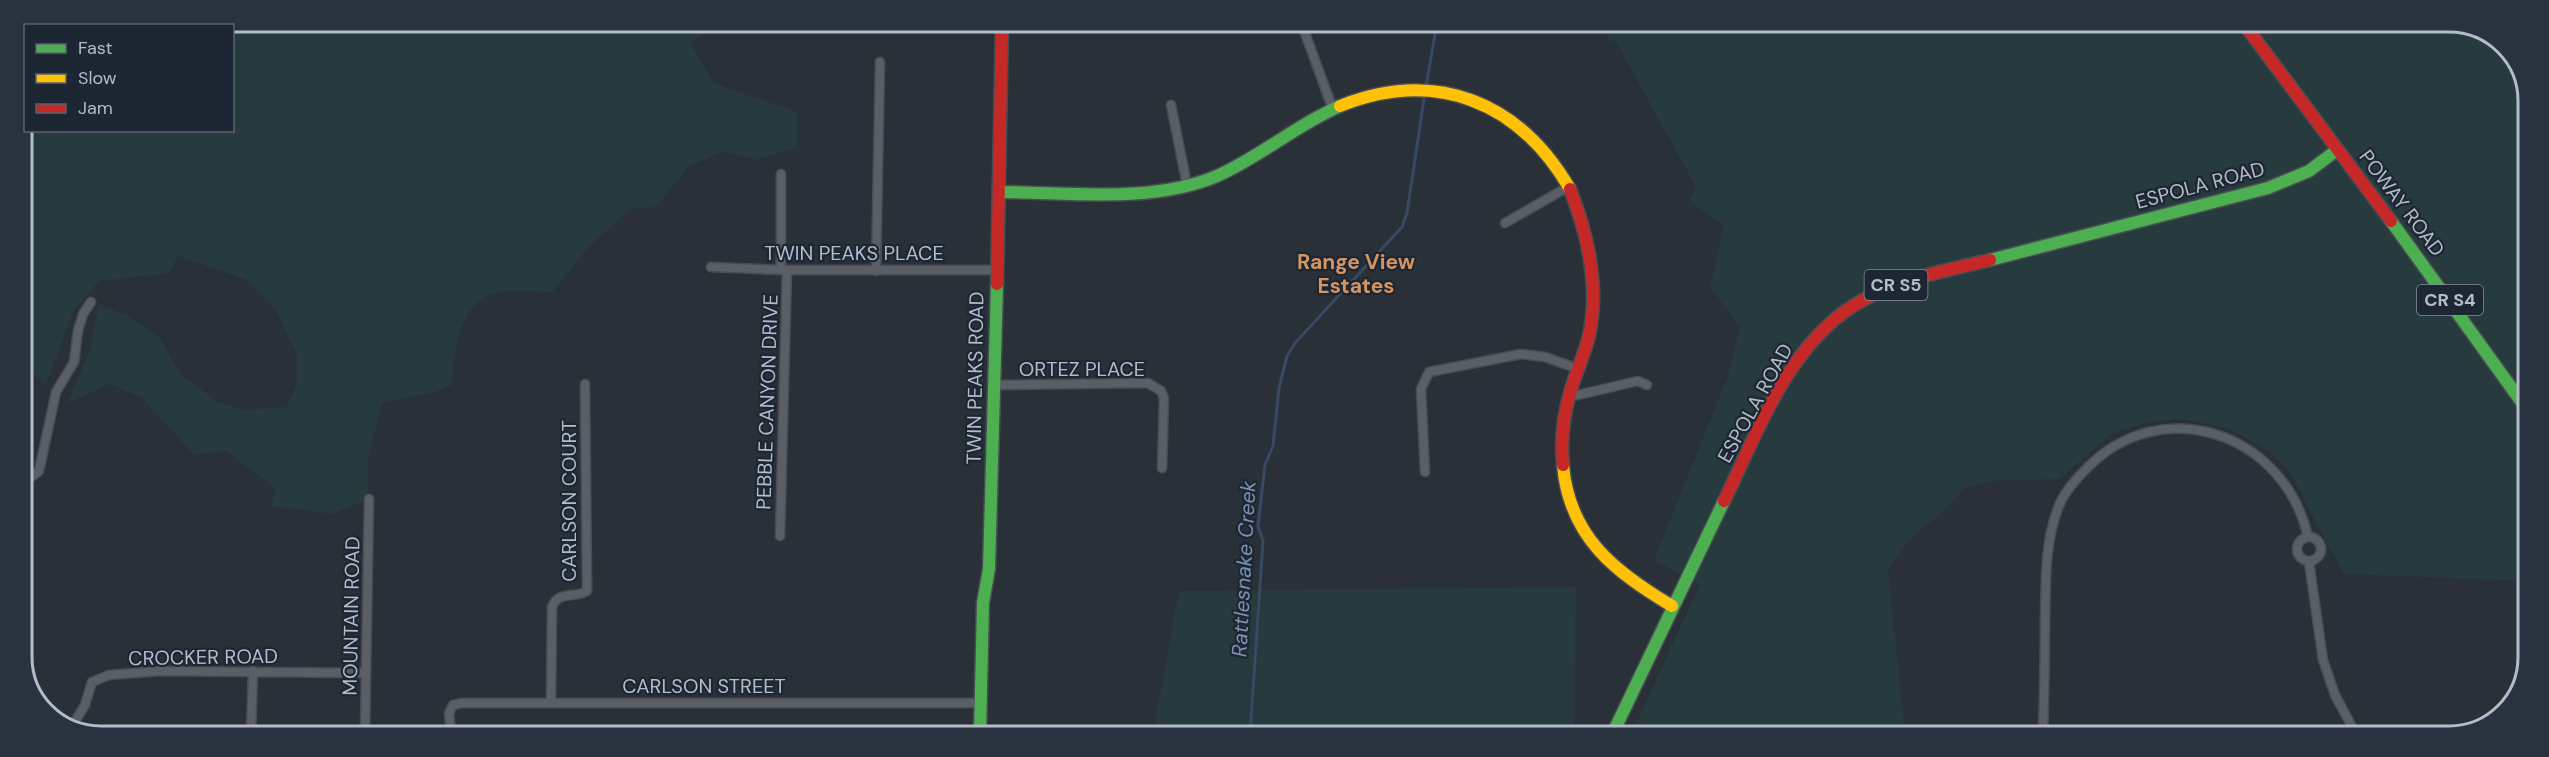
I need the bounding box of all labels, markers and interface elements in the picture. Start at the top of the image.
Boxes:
legend [24,24,234,132]
text: Fast [78,36,113,60]
text: Slow [78,66,117,90]
text: Jam [78,96,113,120]
street label: POWAY ROAD [2353,145,2451,261]
street label: ESPOLA ROAD [2133,155,2267,215]
street label: TWIN PEAKS PLACE [764,240,944,266]
district label: Range View Estates [1297,248,1415,300]
road number: CR S5 [1864,270,1928,300]
road number: CR S4 [2417,285,2483,315]
street label: TWIN PEAKS ROAD [960,291,990,465]
street label: PEBBLE CANYON DRIVE [750,294,784,510]
street label: ESPOLA ROAD [1712,339,1798,467]
street label: ORTEZ PLACE [1019,356,1145,382]
street label: CARLSON COURT [556,420,582,582]
water label: Rattlesnake Creek [1225,480,1263,658]
street label: MOUNTAIN ROAD [337,536,365,696]
street label: CROCKER ROAD [128,643,278,671]
street label: CARLSON STREET [622,673,786,699]

